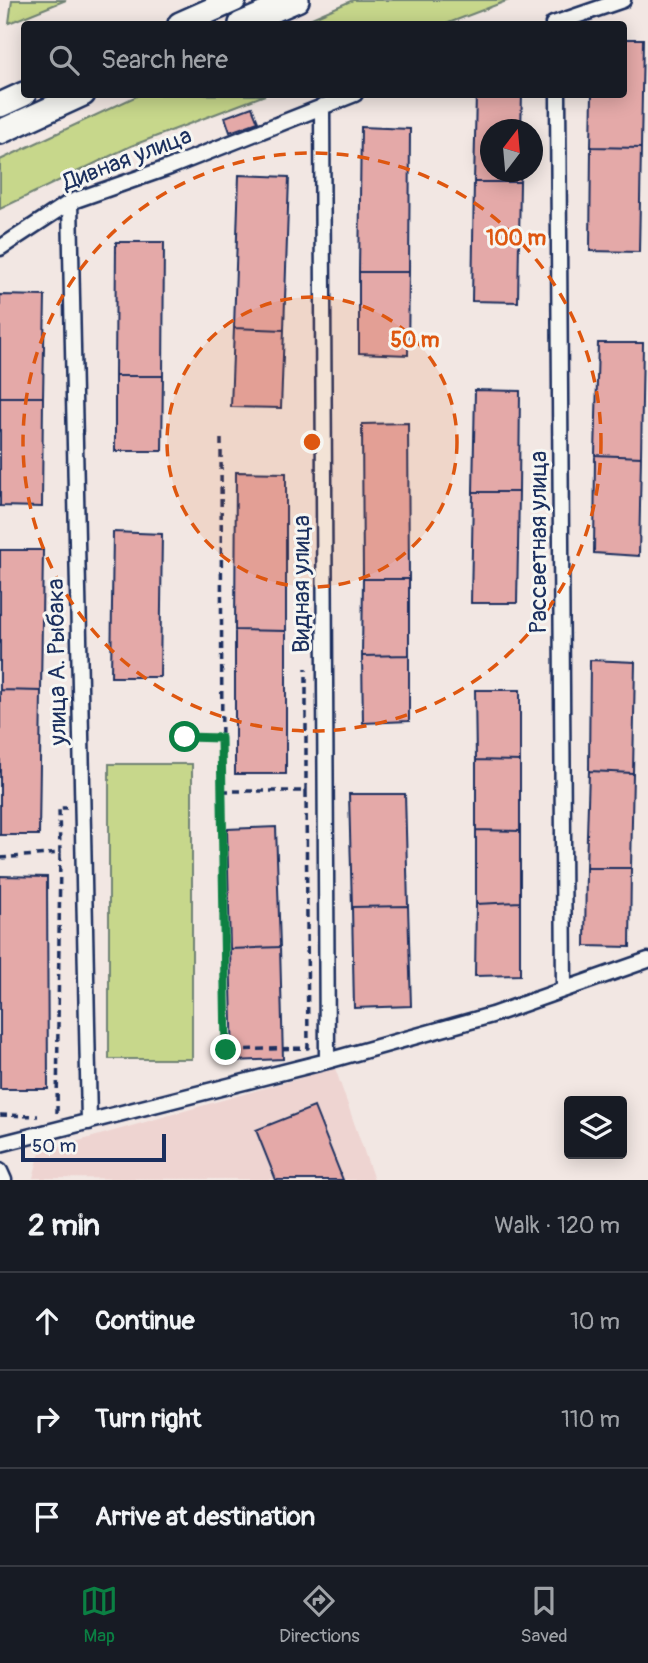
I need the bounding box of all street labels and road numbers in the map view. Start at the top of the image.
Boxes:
street label: Дивная улица [57,121,196,197]
street label: Рассветная улица [524,451,553,633]
street label: Видная улица [287,515,316,653]
street label: улица А. Рыбака [41,578,73,747]

